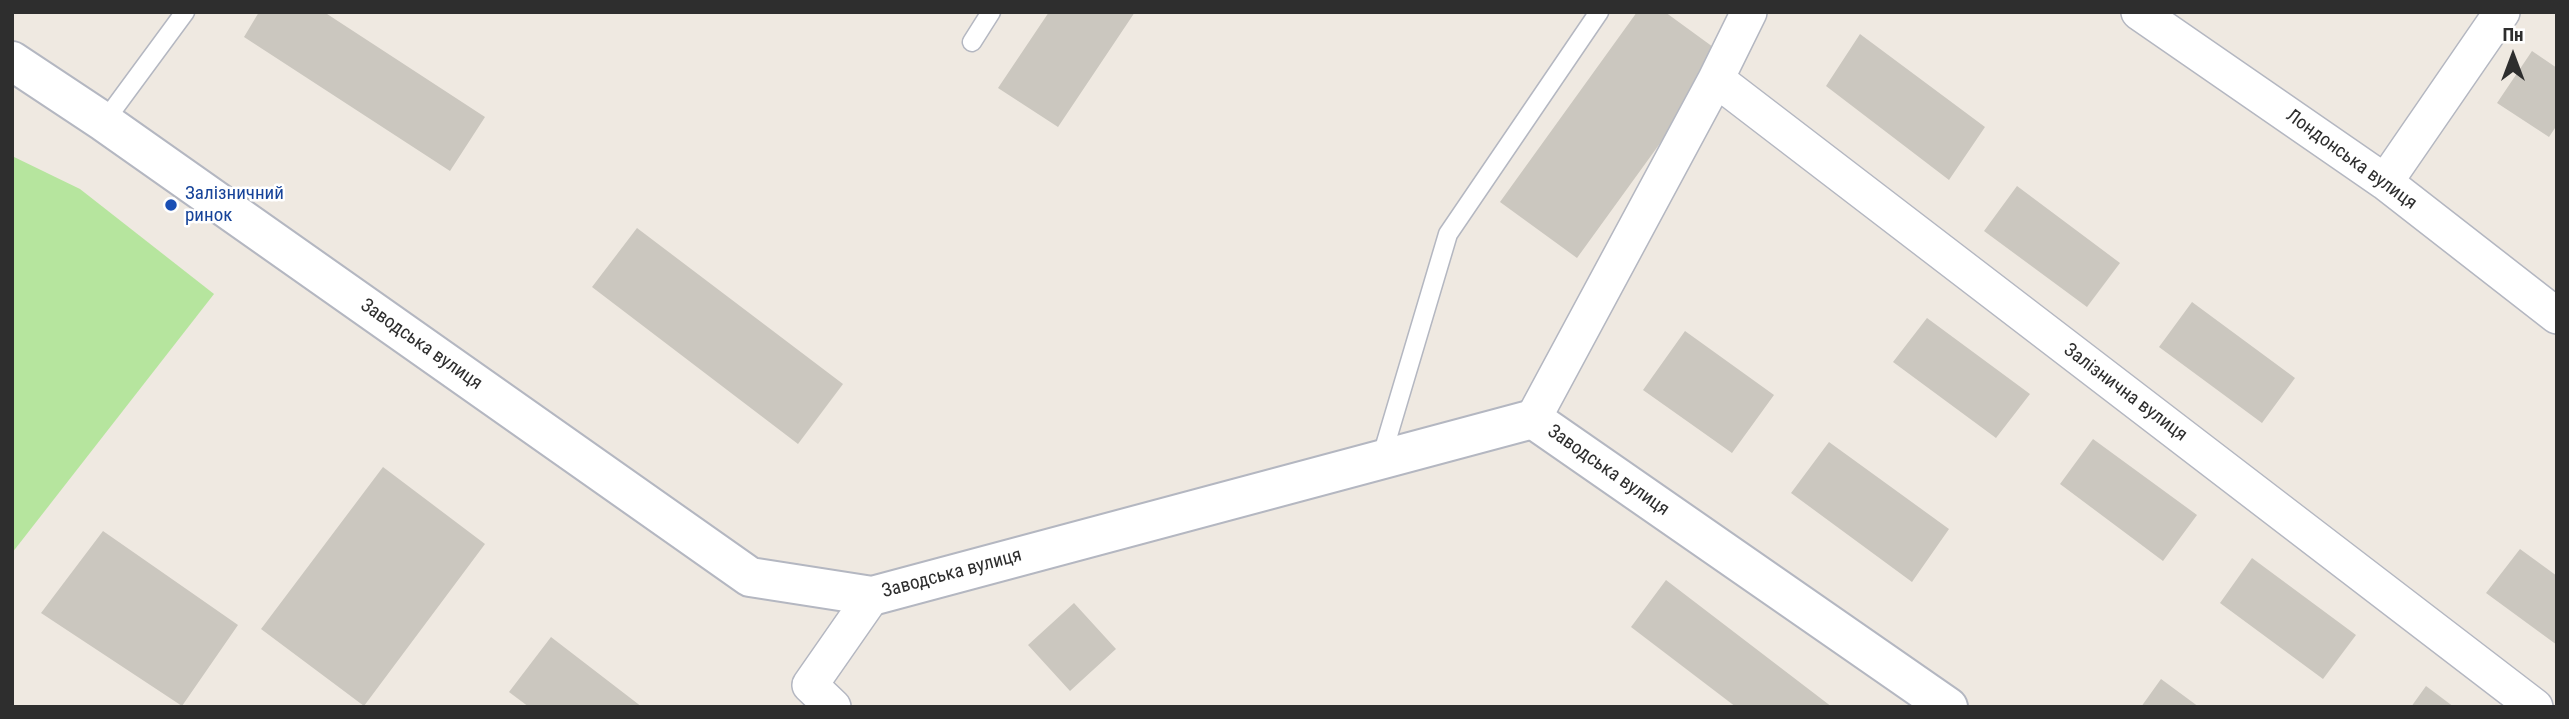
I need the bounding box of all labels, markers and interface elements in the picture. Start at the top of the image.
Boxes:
north arrow [2478,21,2548,91]
text: Пн [2502,23,2524,46]
street label: Лондонська вулиця [2281,105,2421,215]
place label: Залізничний ринок [185,183,284,227]
marker: Залізничний ринок [163,197,179,213]
street label: Заводська вулиця [356,294,486,396]
street label: Залізнична вулиця [2059,339,2191,447]
street label: Заводська вулиця [1543,420,1673,522]
street label: Заводська вулиця [880,544,1024,604]

